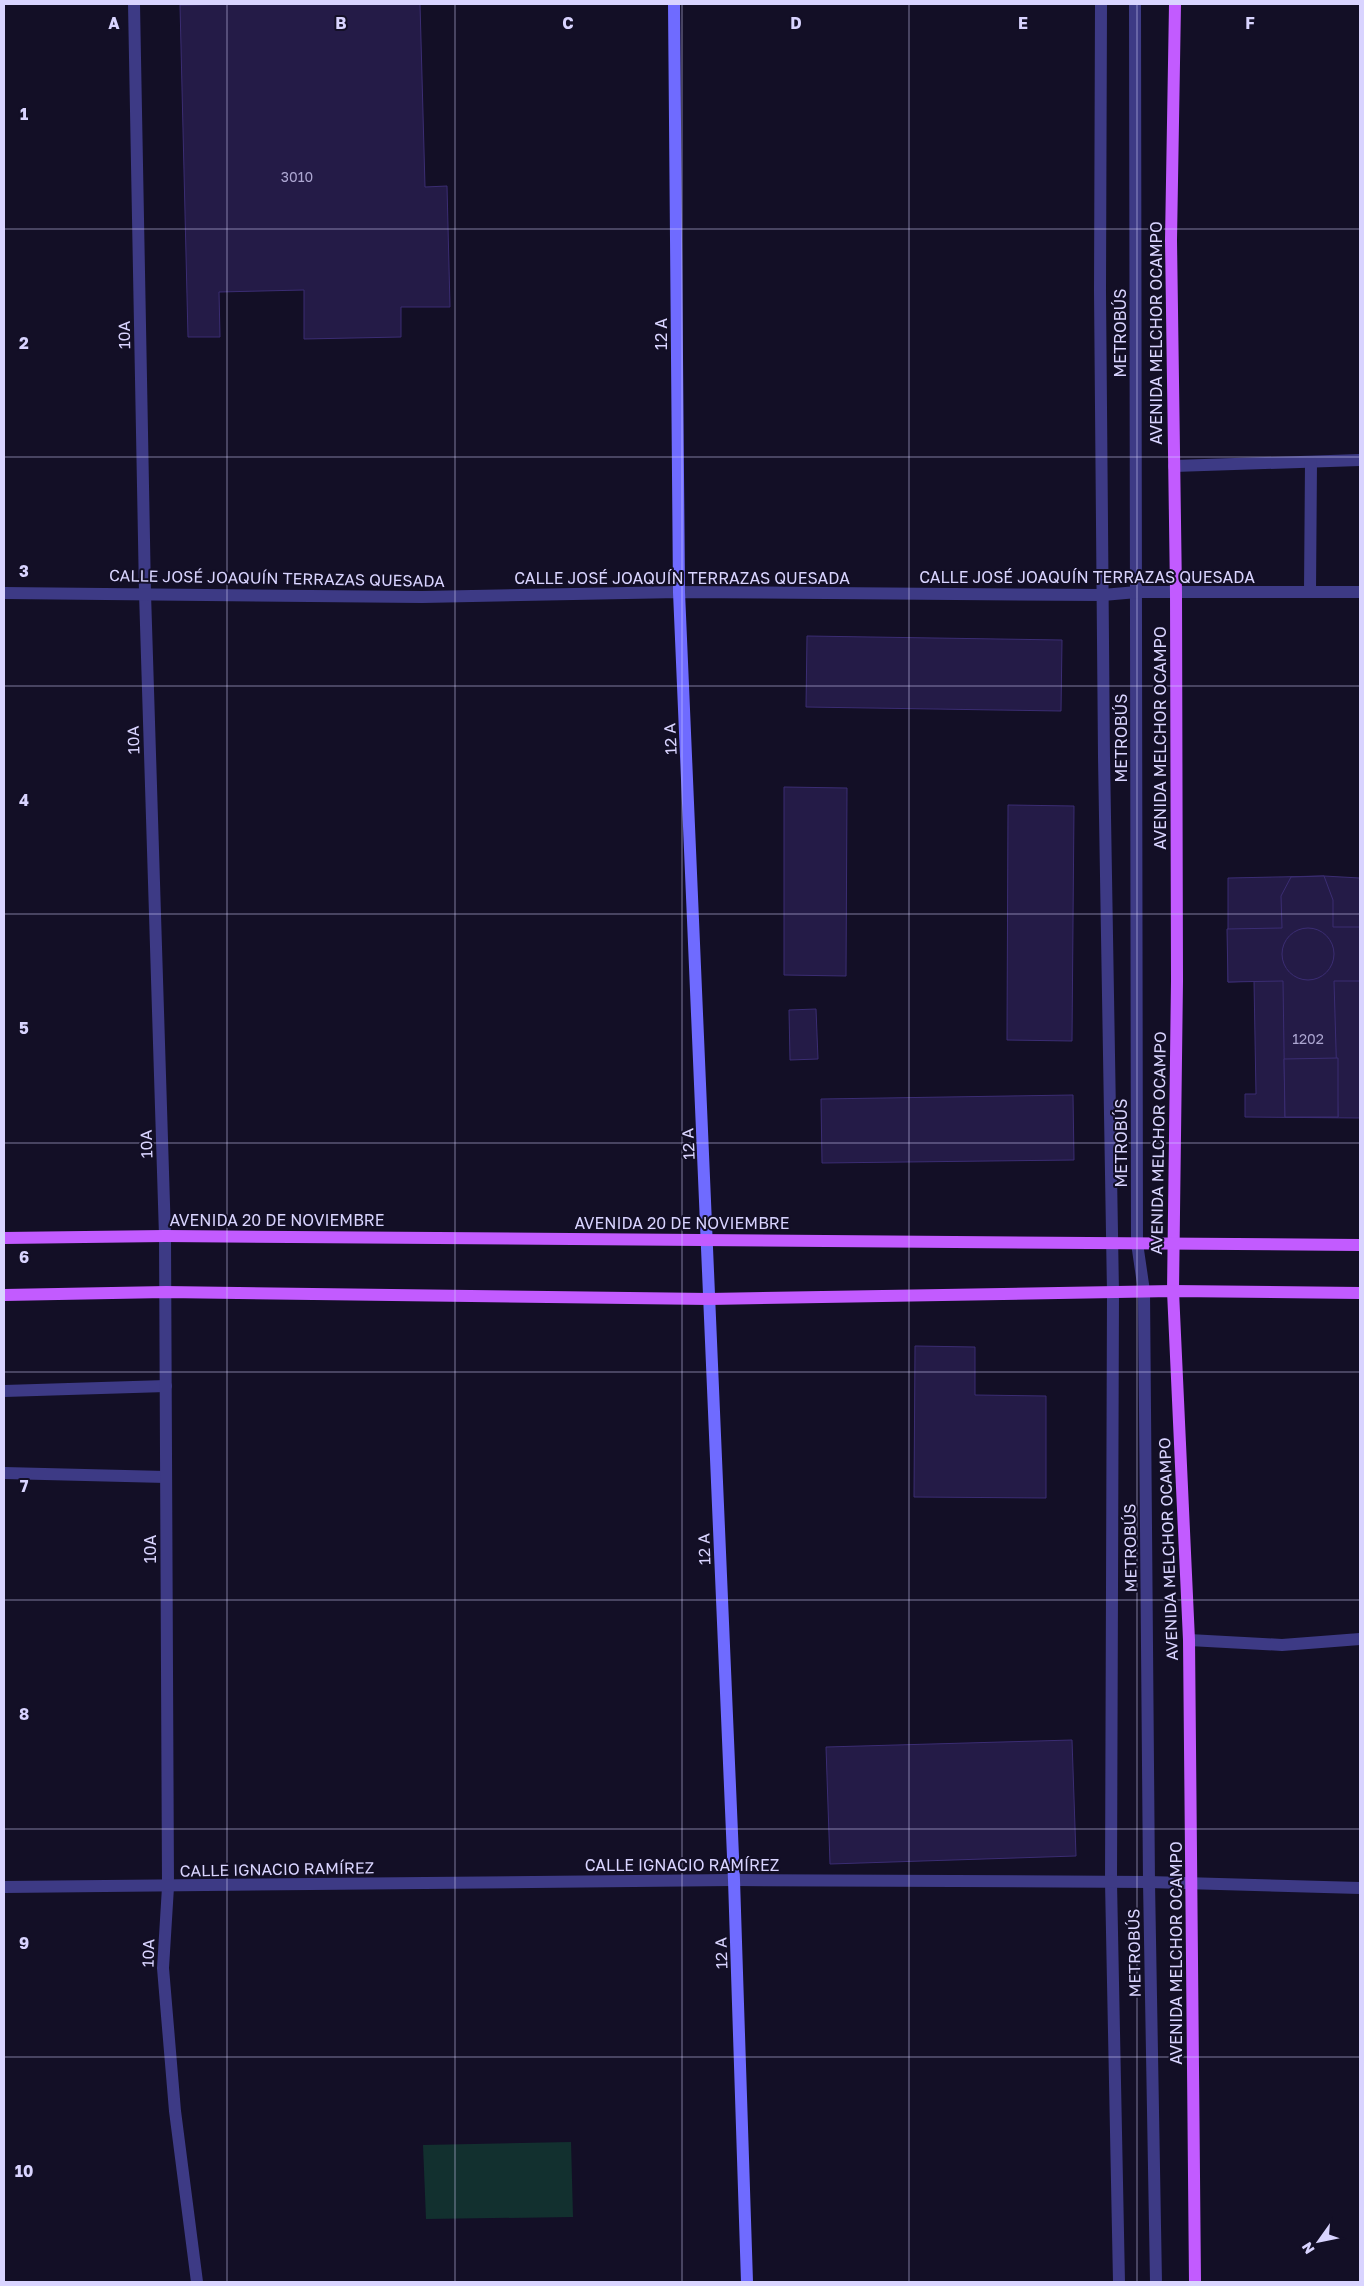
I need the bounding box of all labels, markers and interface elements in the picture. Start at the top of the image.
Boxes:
text: A [108,13,120,33]
text: B [335,13,347,33]
text: C [562,13,574,33]
text: D [790,13,802,33]
text: E [1018,13,1028,33]
text: F [1245,13,1255,33]
text: 1 [20,104,28,124]
house number: 3010 [281,168,313,185]
street label: AVENIDA MELCHOR OCAMPO [1146,221,1166,445]
street label: METROBÚS [1110,289,1130,377]
street label: 12 A [651,318,671,350]
street label: 10A [114,320,134,349]
text: 2 [19,333,29,353]
text: 3 [19,561,29,581]
street label: CALLE JOSÉ JOAQUÍN TERRAZAS QUESADA [109,565,445,591]
street label: CALLE JOSÉ JOAQUÍN TERRAZAS QUESADA [919,567,1255,587]
street label: CALLE JOSÉ JOAQUÍN TERRAZAS QUESADA [514,568,850,588]
street label: AVENIDA MELCHOR OCAMPO [1150,626,1170,850]
street label: METROBÚS [1111,694,1131,782]
street label: 12 A [659,722,681,755]
street label: 10A [123,725,143,755]
text: 4 [19,790,29,810]
text: 5 [19,1018,29,1038]
house number: 1202 [1292,1030,1324,1047]
street label: AVENIDA MELCHOR OCAMPO [1146,1031,1170,1255]
street label: METROBÚS [1111,1099,1131,1187]
street label: 12 A [677,1127,699,1160]
street label: 10A [136,1129,156,1159]
street label: AVENIDA 20 DE NOVIEMBRE [169,1210,385,1230]
street label: AVENIDA 20 DE NOVIEMBRE [574,1213,790,1233]
text: 6 [19,1247,29,1267]
street label: AVENIDA MELCHOR OCAMPO [1154,1437,1182,1661]
text: 7 [20,1476,29,1496]
street label: METROBÚS [1119,1503,1141,1593]
street label: 12 A [693,1533,715,1565]
street label: 10A [140,1535,160,1563]
text: 8 [19,1704,29,1724]
street label: AVENIDA MELCHOR OCAMPO [1166,1841,1186,2065]
street label: CALLE IGNACIO RAMÍREZ [585,1855,779,1875]
street label: CALLE IGNACIO RAMÍREZ [180,1857,374,1881]
street label: METROBÚS [1123,1908,1145,1998]
text: 9 [19,1933,29,1953]
street label: 12 A [710,1937,732,1969]
street label: 10A [138,1938,158,1968]
text: 10 [15,2161,33,2181]
north arrow [1294,2216,1344,2266]
text: N [1298,2239,1318,2257]

